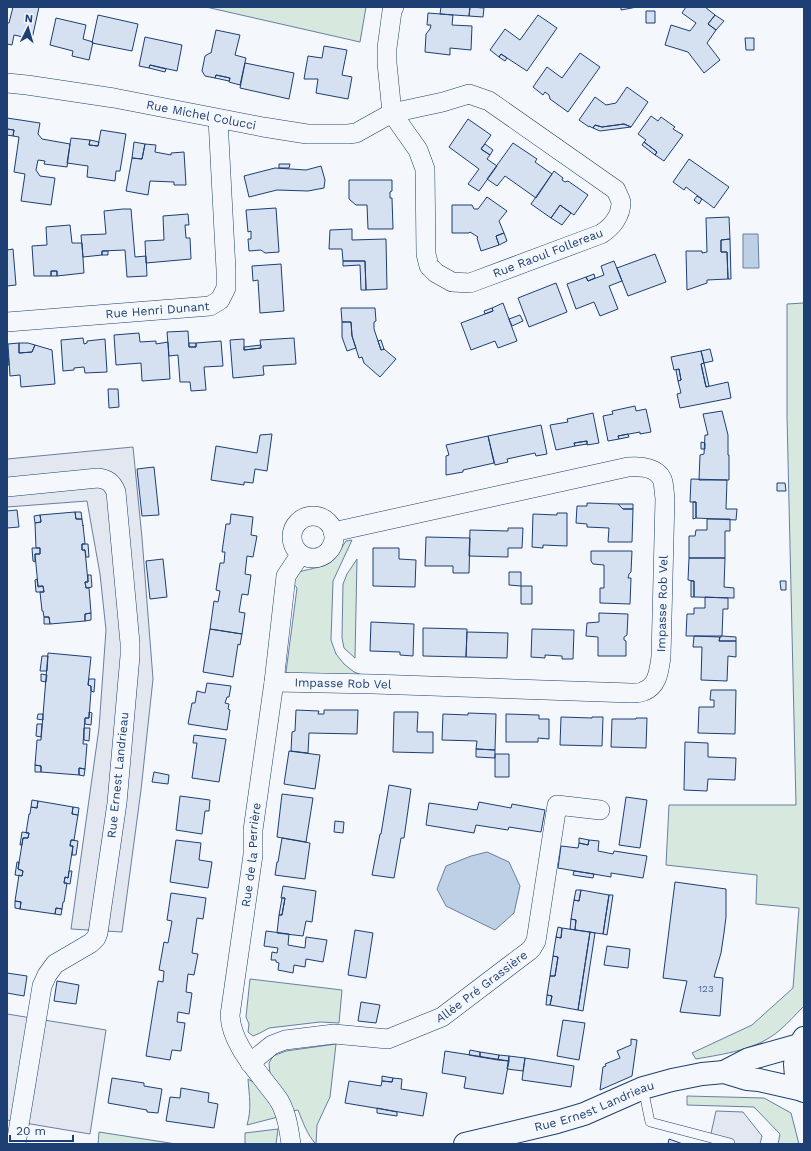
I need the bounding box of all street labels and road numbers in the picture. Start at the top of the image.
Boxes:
street label: Rue Michel Colucci [145,97,257,133]
street label: Rue Raoul Follereau [491,226,605,280]
street label: Rue Henri Dunant [105,299,210,321]
street label: Impasse Rob Vel [654,555,671,652]
street label: Impasse Rob Vel [294,675,392,692]
street label: Rue Ernest Landrieau [104,711,132,839]
street label: Rue de la Perrière [239,802,264,908]
street label: Allée Pré Grassière [434,948,530,1026]
street label: Rue Ernest Landrieau [533,1078,656,1134]

